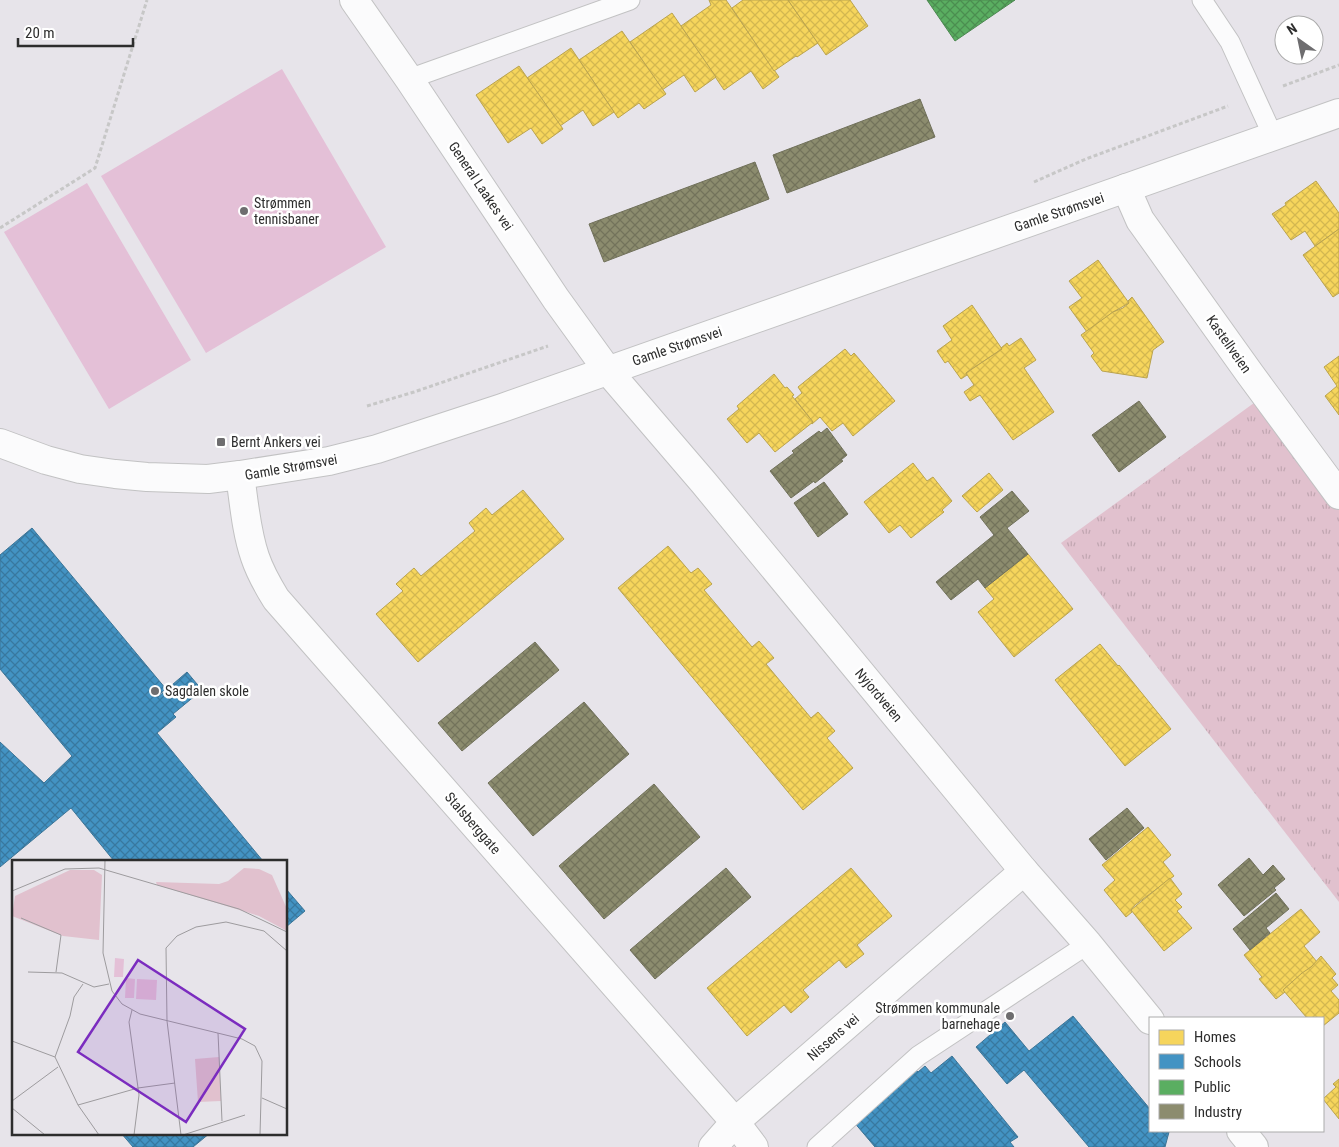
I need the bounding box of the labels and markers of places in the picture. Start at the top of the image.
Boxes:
place label: Strømmen tennisbaner [254,195,319,227]
marker: Strømmen tennisbaner [238,205,250,217]
place label: Bernt Ankers vei [231,434,321,450]
marker: Bernt Ankers vei [215,436,227,448]
place label: Sagdalen skole [165,683,249,699]
marker: Sagdalen skole [149,685,161,697]
place label: Strømmen kommunale barnehage [875,1000,1000,1032]
marker: Strømmen kommunale barnehage [1004,1010,1016,1022]

